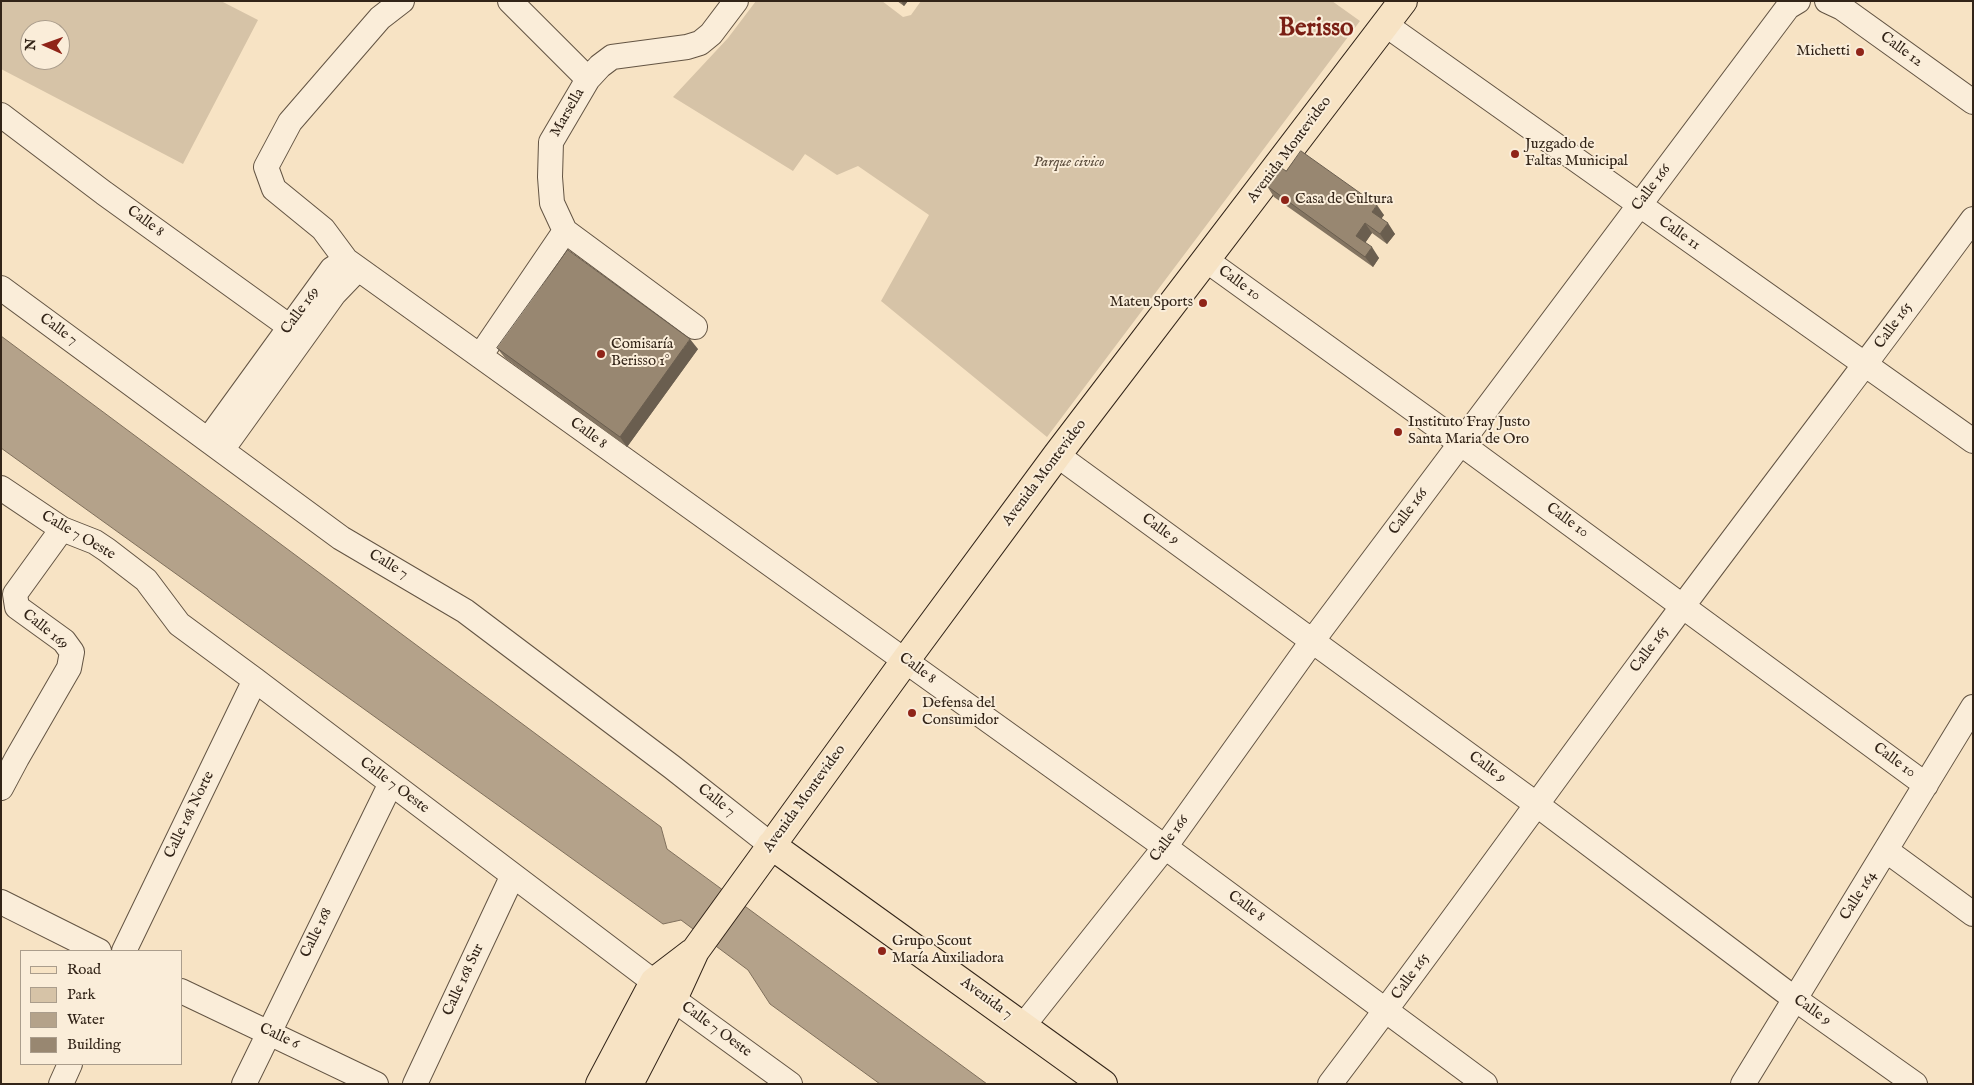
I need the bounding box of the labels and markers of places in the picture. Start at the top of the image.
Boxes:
place label: Michetti [1796,43,1850,61]
marker: Michetti [1854,46,1866,58]
place label: Juzgado de Faltas Municipal [1525,136,1628,171]
marker: Juzgado de Faltas Municipal [1509,148,1521,160]
place label: Casa de Cultura [1295,191,1393,209]
marker: Casa de Cultura [1279,194,1291,206]
place label: Mateu Sports [1110,294,1193,312]
marker: Mateu Sports [1197,297,1209,309]
place label: Comisaría Berisso 1° [611,336,673,371]
marker: Comisaría Berisso 1° [595,348,607,360]
place label: Instituto Fray Justo Santa Maria de Oro [1408,414,1530,449]
marker: Instituto Fray Justo Santa Maria de Oro [1392,426,1404,438]
place label: Defensa del Consumidor [922,695,999,730]
marker: Defensa del Consumidor [906,707,918,719]
place label: Grupo Scout María Auxiliadora [892,933,1004,968]
marker: Grupo Scout María Auxiliadora [876,945,888,957]

